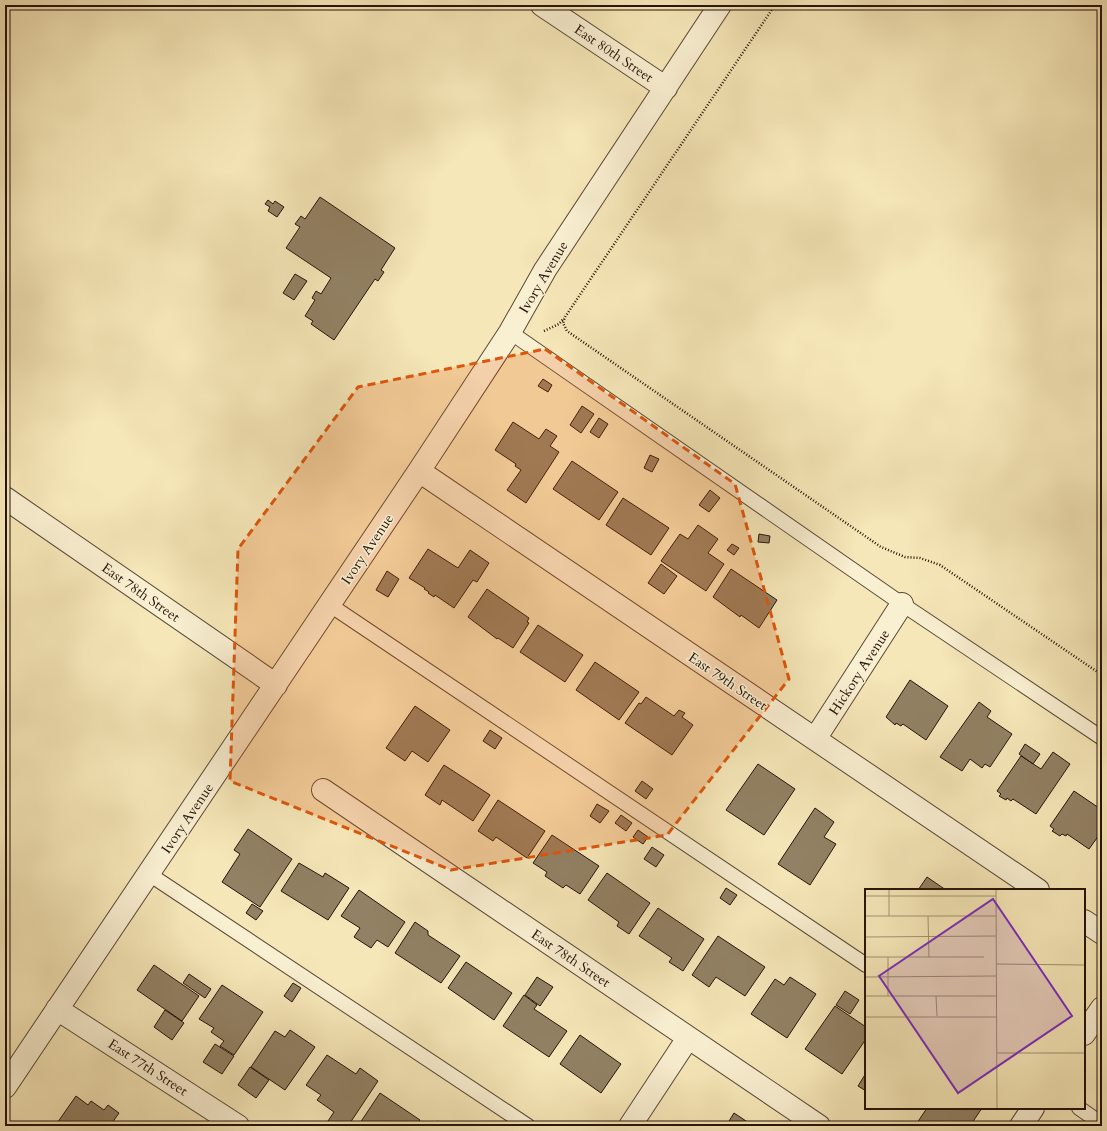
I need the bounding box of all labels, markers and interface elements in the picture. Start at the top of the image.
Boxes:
street label: East 80th Street [570,20,657,87]
street label: Ivory Avenue [514,238,572,317]
street label: Ivory Avenue [337,510,398,588]
street label: East 78th Street [98,558,184,627]
street label: Hickory Avenue [825,626,894,719]
street label: East 79th Street [684,648,771,715]
street label: Ivory Avenue [157,779,218,857]
inset map [865,889,1085,1109]
street label: East 78th Street [527,925,614,992]
street label: East 77th Street [104,1035,192,1101]

